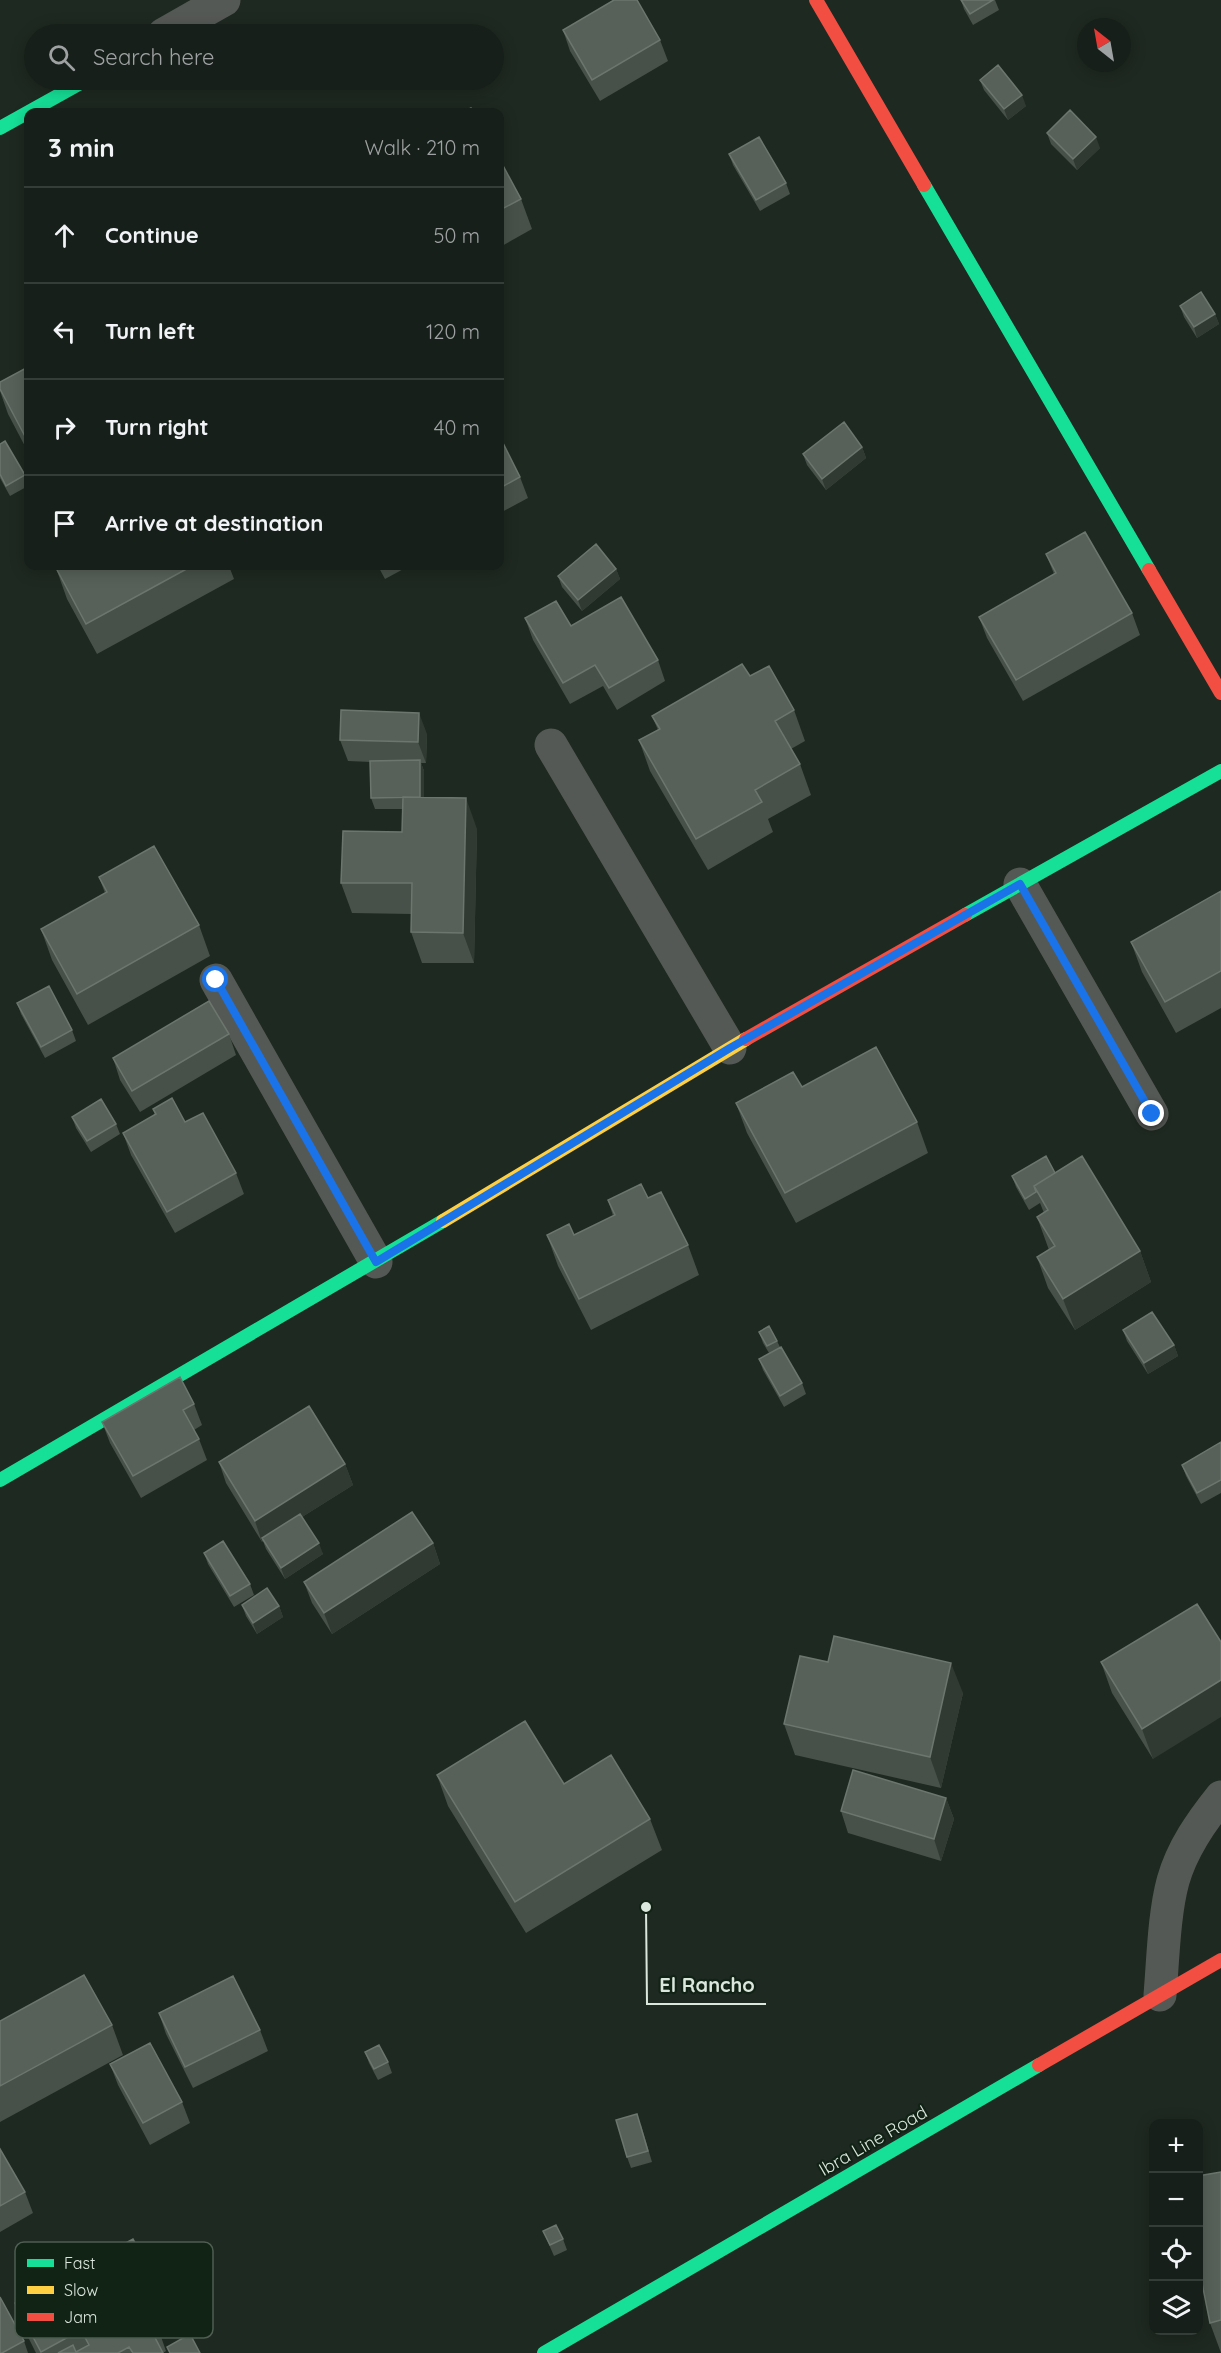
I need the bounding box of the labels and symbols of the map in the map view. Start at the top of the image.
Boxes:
north arrow [1077,18,1131,72]
route start [202,966,228,992]
route end [1138,1100,1164,1126]
callout: El Rancho [647,1966,766,2004]
text: El Rancho [659,1972,755,1997]
street label: Ibra Line Road [814,2100,931,2181]
legend [15,2242,213,2338]
text: Fast [64,2253,95,2273]
text: Slow [64,2280,98,2300]
text: Jam [64,2307,97,2327]

